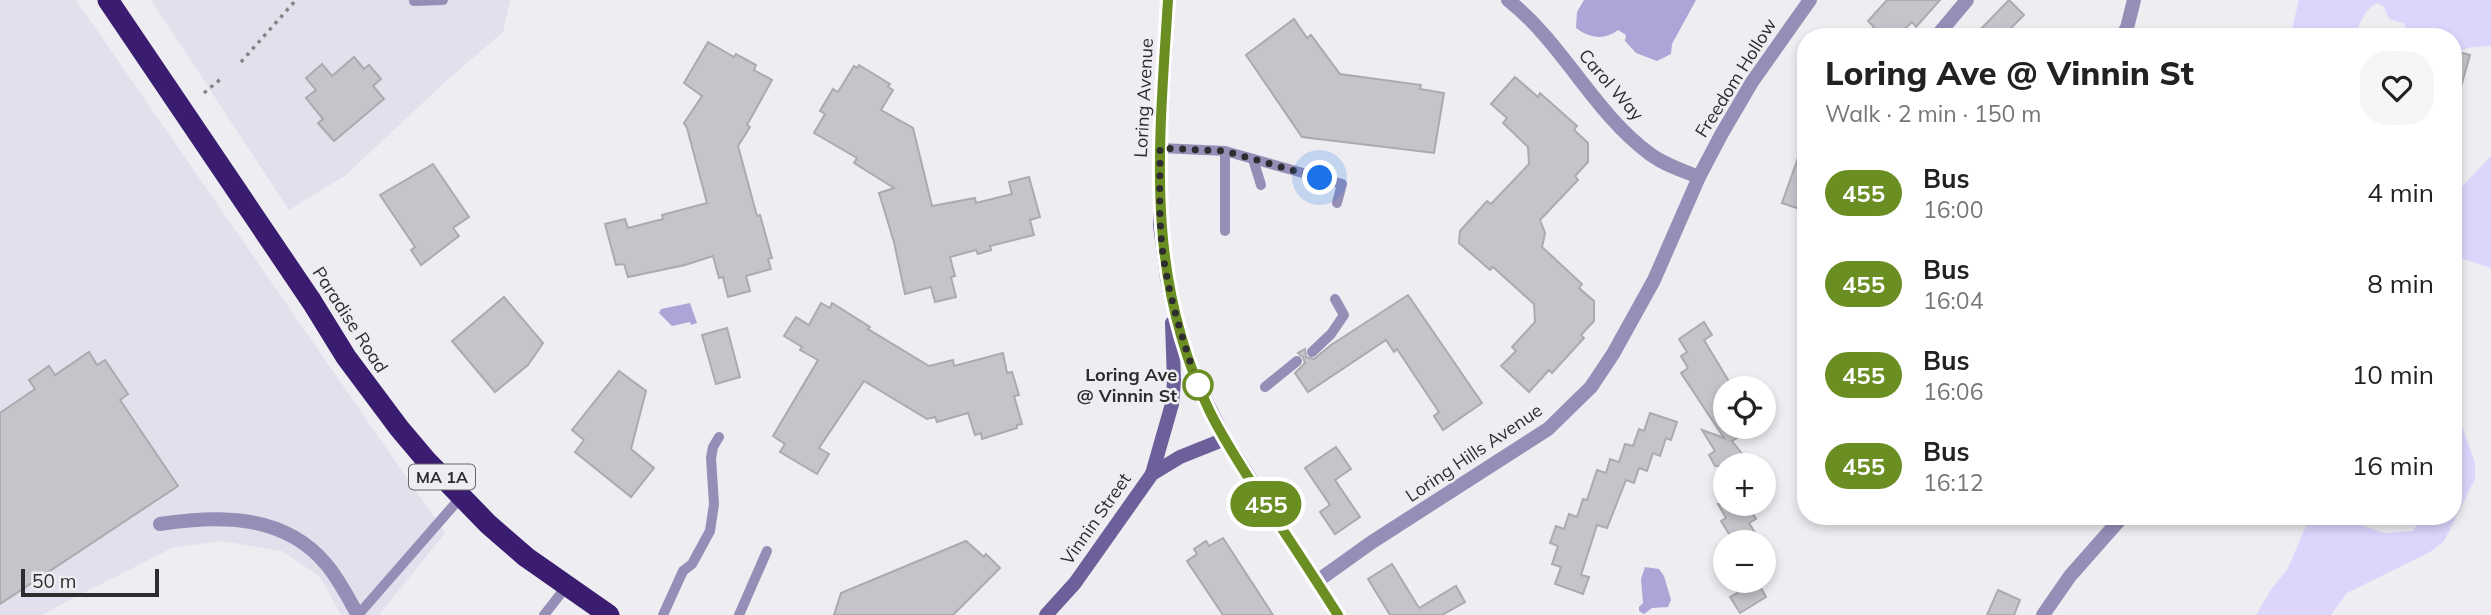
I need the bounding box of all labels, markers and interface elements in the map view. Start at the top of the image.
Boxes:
street label: Freedom Hollow [1690,14,1782,141]
street label: Loring Avenue [1129,38,1158,158]
street label: Carol Way [1574,44,1649,126]
button: heart [2360,51,2434,125]
text: Loring Ave @ Vinnin St [1825,52,2194,93]
text: Walk · 2 min · 150 m [1825,99,2042,128]
your location [1302,160,1337,195]
text: Bus [1923,162,1969,195]
text: 4 min [2367,176,2434,209]
text: 455 [1842,178,1885,208]
text: 16:00 [1923,195,1983,224]
text: Bus [1923,253,1969,286]
street label: Paradise Road [308,262,393,377]
text: 8 min [2367,267,2434,300]
text: 455 [1842,269,1885,299]
text: 16:04 [1923,286,1983,315]
text: Bus [1923,344,1969,377]
text: 10 min [2352,358,2434,391]
text: 455 [1842,360,1885,390]
place label: Loring Ave @ Vinnin St [1076,363,1177,407]
marker: Loring Ave @ Vinnin St [1183,370,1213,400]
map controls [1713,376,1776,593]
button: locate [1713,376,1776,439]
text: 16:06 [1923,377,1983,406]
street label: Loring Hills Avenue [1401,398,1546,507]
text: Bus [1923,435,1969,468]
text: 16 min [2352,449,2434,482]
text: 455 [1842,451,1885,481]
button: + [1713,453,1776,516]
road number: MA 1A [409,464,475,490]
street label: Vinnin Street [1055,468,1136,569]
text: 16:12 [1923,468,1983,497]
line badge: 455 [1226,481,1306,527]
text: 455 [1244,489,1288,519]
button: − [1713,530,1776,593]
scale bar [21,566,159,598]
text: 50 m [32,569,76,593]

